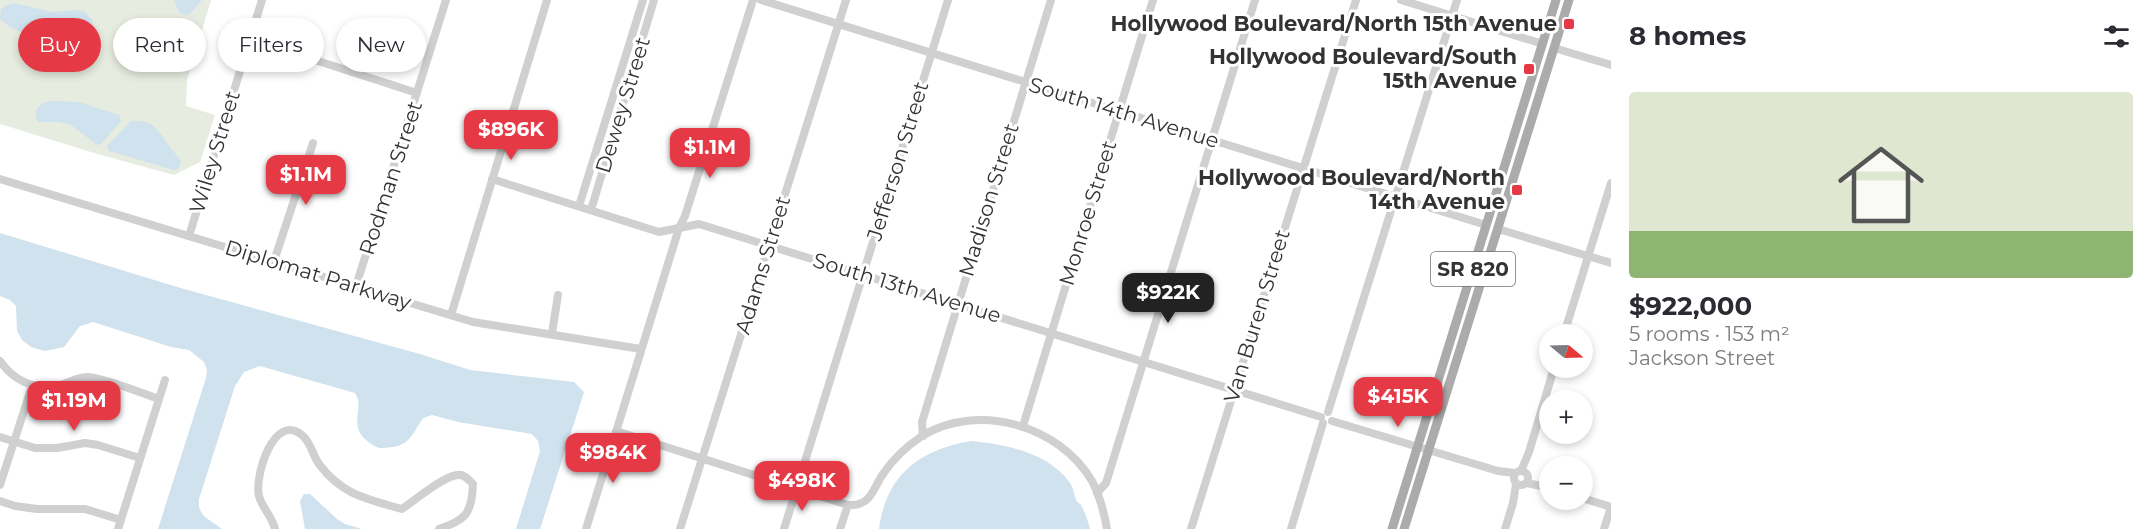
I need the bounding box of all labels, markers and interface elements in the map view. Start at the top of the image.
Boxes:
place label: Hollywood Boulevard/North 15th Avenue [1111,11,1557,36]
marker: Hollywood Boulevard/North 15th Avenue [1562,17,1576,31]
chip: Buy [18,18,101,72]
chip: Rent [113,18,206,72]
chip: Filters [218,18,324,72]
chip: New [336,18,426,72]
text: 8 homes [1629,20,1746,52]
icon: filters [2100,20,2133,53]
street label: Dewey Street [590,34,655,176]
place label: Hollywood Boulevard/South 15th Avenue [1209,44,1517,93]
marker: Hollywood Boulevard/South 15th Avenue [1522,62,1536,76]
street label: South 14th Avenue [1026,72,1222,153]
street label: Jefferson Street [861,78,934,244]
street label: Wiley Street [184,87,245,216]
street label: Rodman Street [354,98,427,258]
pin: $896K [469,110,553,161]
text: $896K [478,117,544,141]
street label: Madison Street [953,120,1024,280]
pin: $1.1M [668,128,752,179]
icon: home [1827,131,1935,239]
text: $1.1M [684,135,736,159]
street label: Monroe Street [1054,137,1121,288]
pin: $1.1M [264,155,348,206]
text: $1.1M [280,162,332,186]
place label: Hollywood Boulevard/North 14th Avenue [1198,165,1505,214]
marker: Hollywood Boulevard/North 14th Avenue [1510,183,1524,197]
street label: Adams Street [730,193,795,337]
street label: Van Buren Street [1218,226,1295,405]
street label: Diplomat Parkway [222,234,415,315]
street label: South 13th Avenue [810,247,1004,328]
road number: SR 820 [1431,252,1515,286]
pin: $922K [1126,273,1210,324]
text: $922K [1136,280,1200,304]
text: $922,000 [1629,290,1752,322]
text: 5 rooms · 153 m² [1629,322,1790,346]
north arrow [1539,324,1593,378]
map controls [1539,324,1593,510]
text: Jackson Street [1629,346,1775,370]
pin: $415K [1356,377,1440,428]
pin: $1.19M [25,381,123,432]
text: $415K [1368,384,1428,408]
text: $1.19M [42,388,107,412]
button: + [1539,390,1593,444]
pin: $984K [571,433,655,484]
text: $984K [579,440,647,464]
button: − [1539,456,1593,510]
pin: $498K [760,461,844,512]
text: $498K [768,468,836,492]

